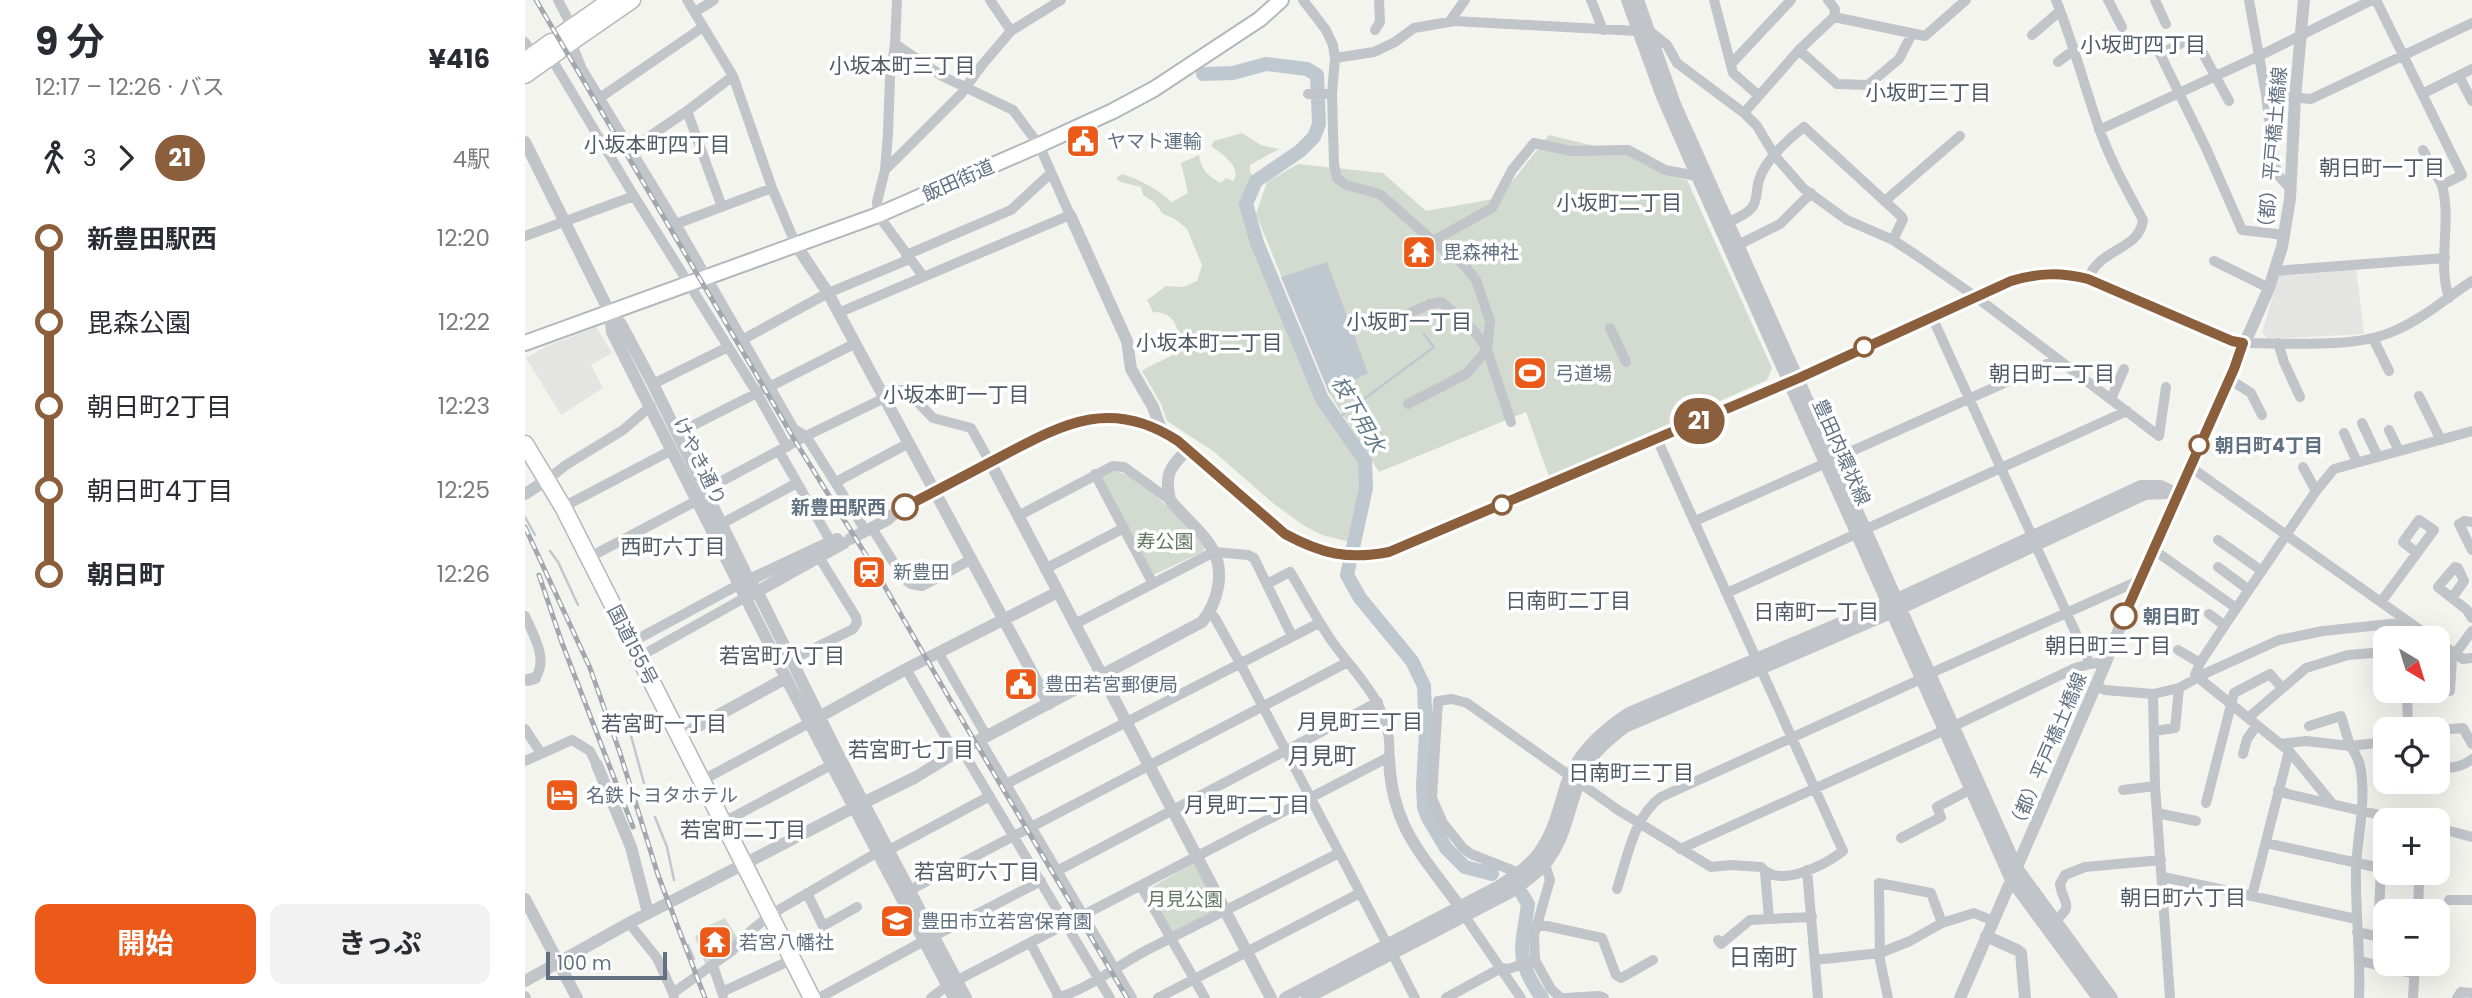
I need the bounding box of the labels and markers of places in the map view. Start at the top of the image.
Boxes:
public building icon: ヤマト運輸 [1064,122,1102,160]
place label: ヤマト運輸 [1107,128,1202,155]
temple icon: 毘森神社 [1400,233,1438,271]
place label: 毘森神社 [1443,239,1519,266]
unlabelled marker [1854,337,1874,357]
sports icon: 弓道場 [1511,354,1549,392]
place label: 弓道場 [1555,360,1612,387]
place label: 朝日町4丁目 [2215,432,2323,459]
marker: 朝日町4丁目 [2189,435,2209,455]
place label: 新豊田駅西 [791,494,886,521]
marker: 新豊田駅西 [892,494,918,520]
unlabelled marker [1492,495,1512,515]
station icon: 新豊田 [850,553,888,591]
place label: 新豊田 [893,559,950,586]
marker: 朝日町 [2111,603,2137,629]
place label: 朝日町 [2143,603,2200,630]
public building icon: 豊田若宮郵便局 [1002,665,1040,703]
place label: 豊田若宮郵便局 [1045,671,1178,698]
hotel icon: 名鉄トヨタホテル [543,776,581,814]
place label: 名鉄トヨタホテル [586,782,738,809]
school or university icon: 豊田市立若宮保育園 [878,902,916,940]
place label: 豊田市立若宮保育園 [921,908,1092,935]
temple icon: 若宮八幡社 [696,923,734,961]
place label: 若宮八幡社 [739,929,834,956]

